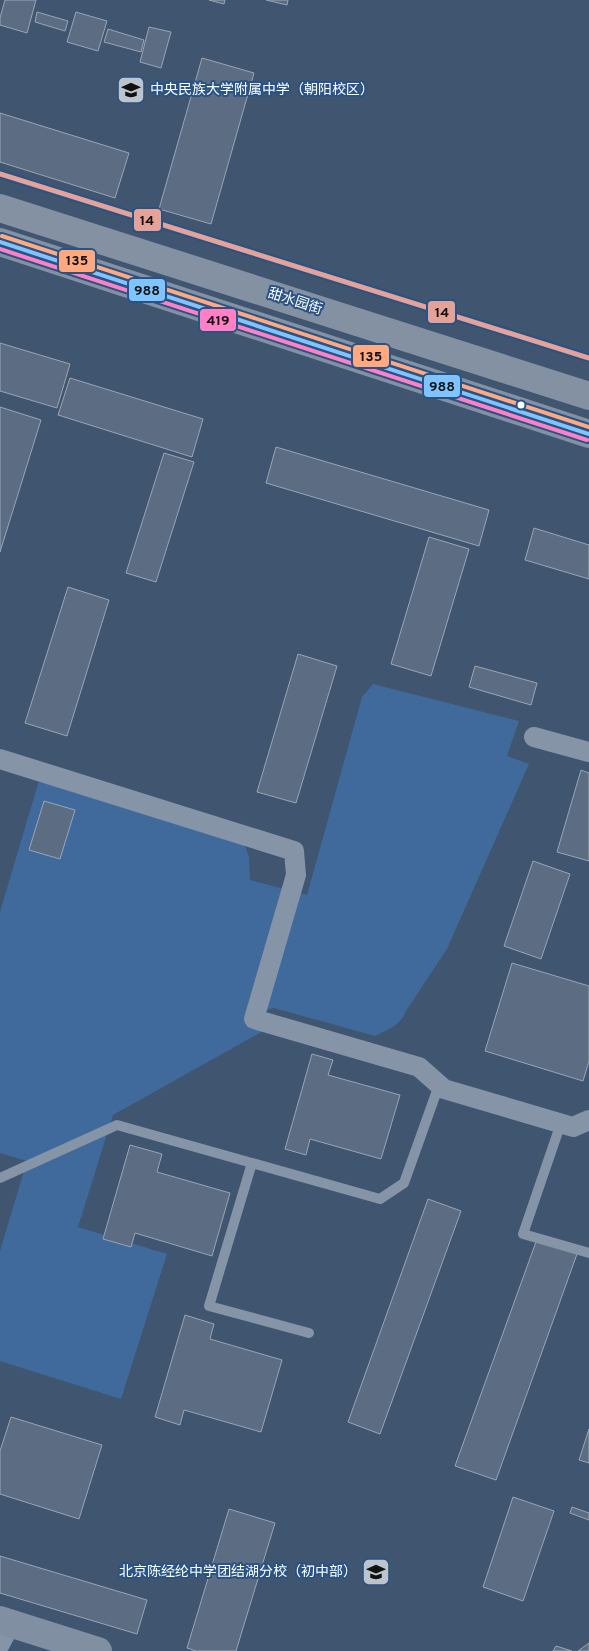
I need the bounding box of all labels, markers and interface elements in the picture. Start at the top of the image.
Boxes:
school or university icon: 中央民族大学附属中学（朝阳校区） [116,75,146,105]
place label: 中央民族大学附属中学（朝阳校区） [150,81,374,99]
line badge: 14 [133,208,162,232]
text: 14 [140,213,154,230]
line badge: 135 [58,249,96,273]
text: 135 [66,253,88,270]
line badge: 988 [128,278,166,302]
text: 988 [134,283,160,300]
street label: 甜水园街 [266,285,324,319]
line badge: 14 [427,300,456,324]
text: 14 [435,305,449,322]
line badge: 419 [199,308,237,332]
text: 419 [206,313,230,330]
line badge: 135 [352,344,390,368]
text: 135 [360,349,382,366]
line badge: 988 [423,374,461,398]
text: 988 [429,379,455,396]
unlabelled marker [516,400,526,410]
school or university icon: 北京陈经纶中学团结湖分校（初中部） [361,1557,391,1587]
place label: 北京陈经纶中学团结湖分校（初中部） [119,1563,357,1581]

